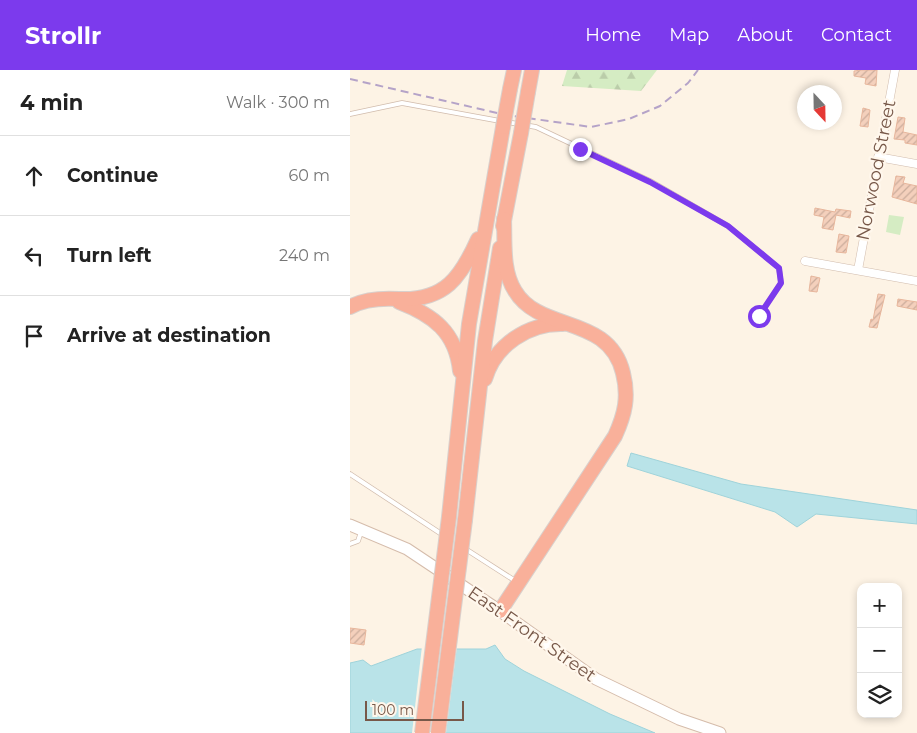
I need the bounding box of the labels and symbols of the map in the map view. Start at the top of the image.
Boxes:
north arrow [797,85,842,130]
street label: Norwood Street [852,98,900,242]
route end [569,138,592,161]
route start [748,305,771,328]
street label: East Front Street [464,582,600,686]
scale bar [365,698,464,721]

